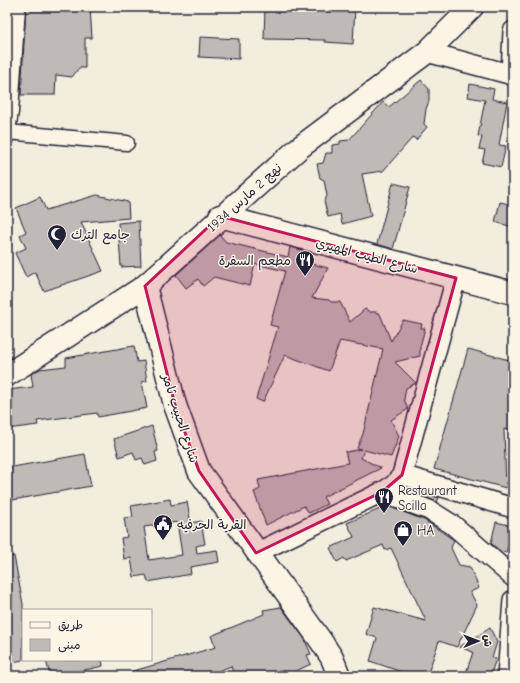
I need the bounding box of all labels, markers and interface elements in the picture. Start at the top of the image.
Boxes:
street label: نهج 2 مارس 1934 [204,160,286,236]
mosque icon: جامع الترك [46,223,68,251]
place label: جامع الترك [71,227,130,245]
street label: شارع الطيب المهيري [314,235,420,278]
restaurant icon: مطعم السفرة [294,249,316,277]
place label: مطعم السفرة [219,253,291,271]
street label: شارع الحبيب ثامر [157,371,202,465]
place label: Restaurant Scilla [398,483,458,513]
restaurant icon: Restaurant Scilla [373,486,395,514]
public building icon: القرية الحرفيه [152,513,174,541]
place label: القرية الحرفيه [177,517,247,533]
shop icon: HA [392,519,414,547]
place label: HA [417,523,434,538]
legend [22,609,152,661]
text: طريق [58,618,83,632]
north arrow [458,621,498,661]
text: ش [481,635,494,647]
text: مبنى [58,638,81,653]

